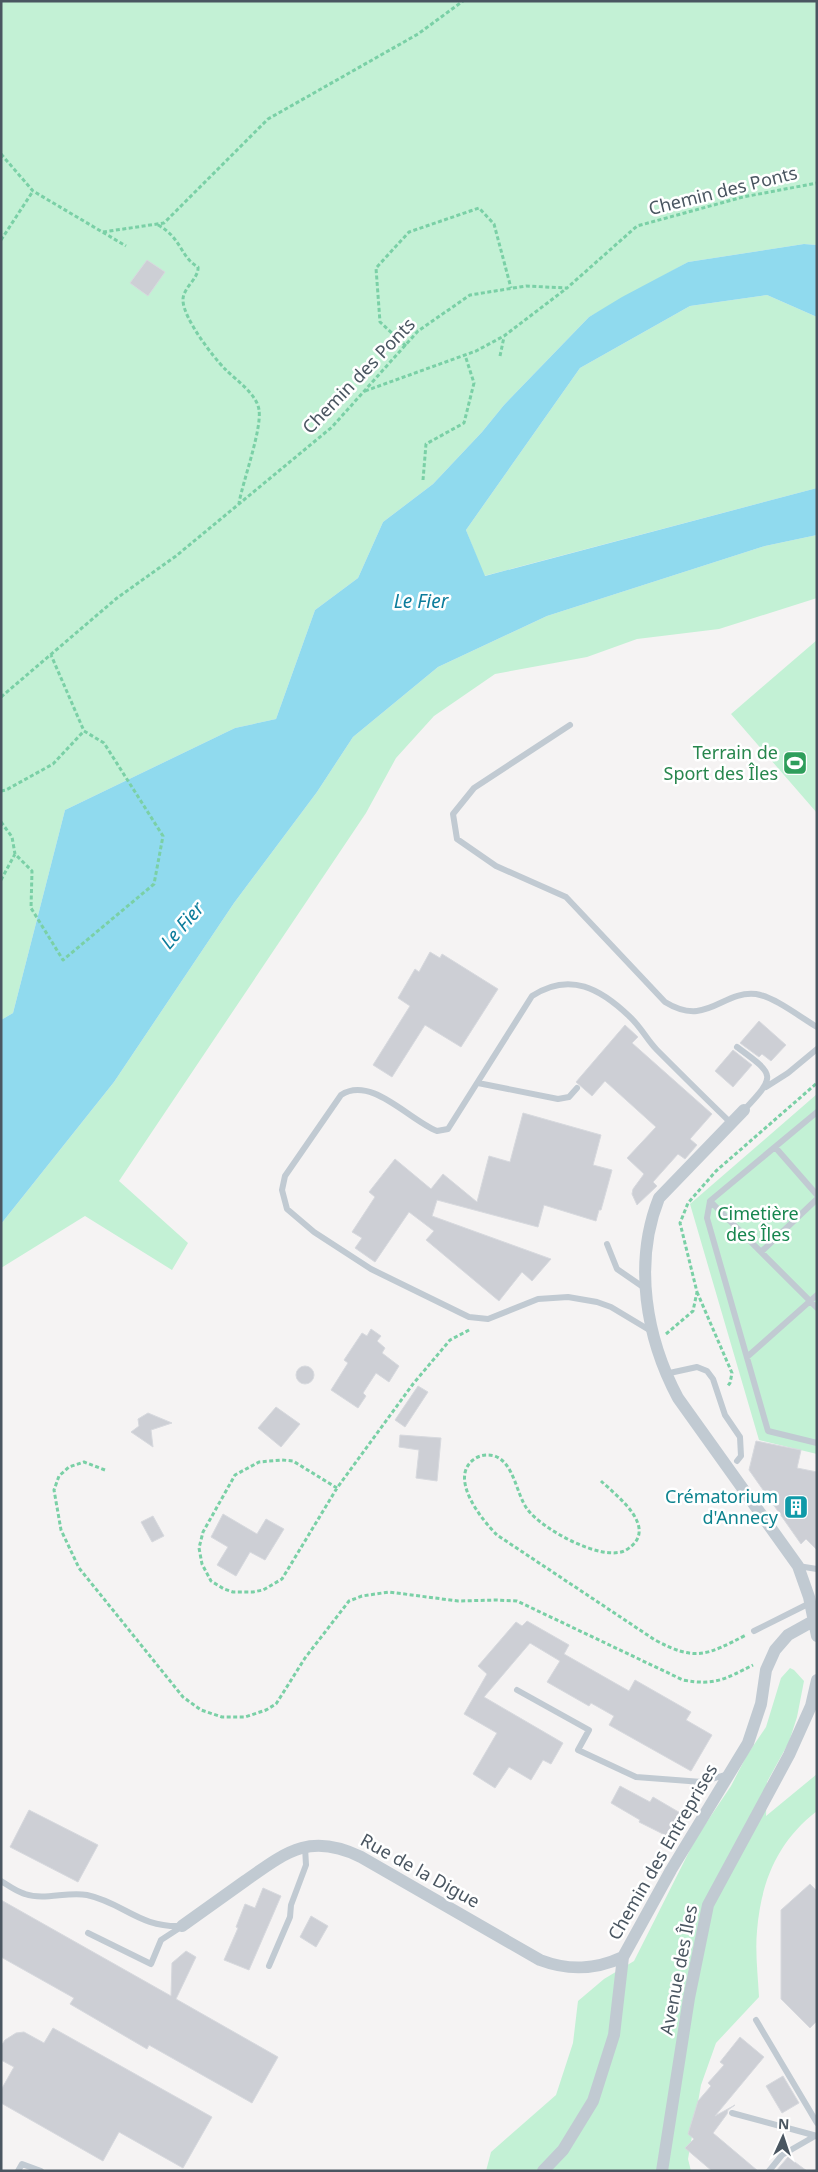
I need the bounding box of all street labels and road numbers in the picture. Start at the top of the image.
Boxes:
street label: Chemin des Ponts [646,160,800,220]
street label: Chemin des Ponts [297,312,420,438]
street label: Chemin des Entreprises [602,1759,722,1944]
street label: Rue de la Digue [357,1827,484,1913]
street label: Avenue des Îles [654,1903,702,2037]

